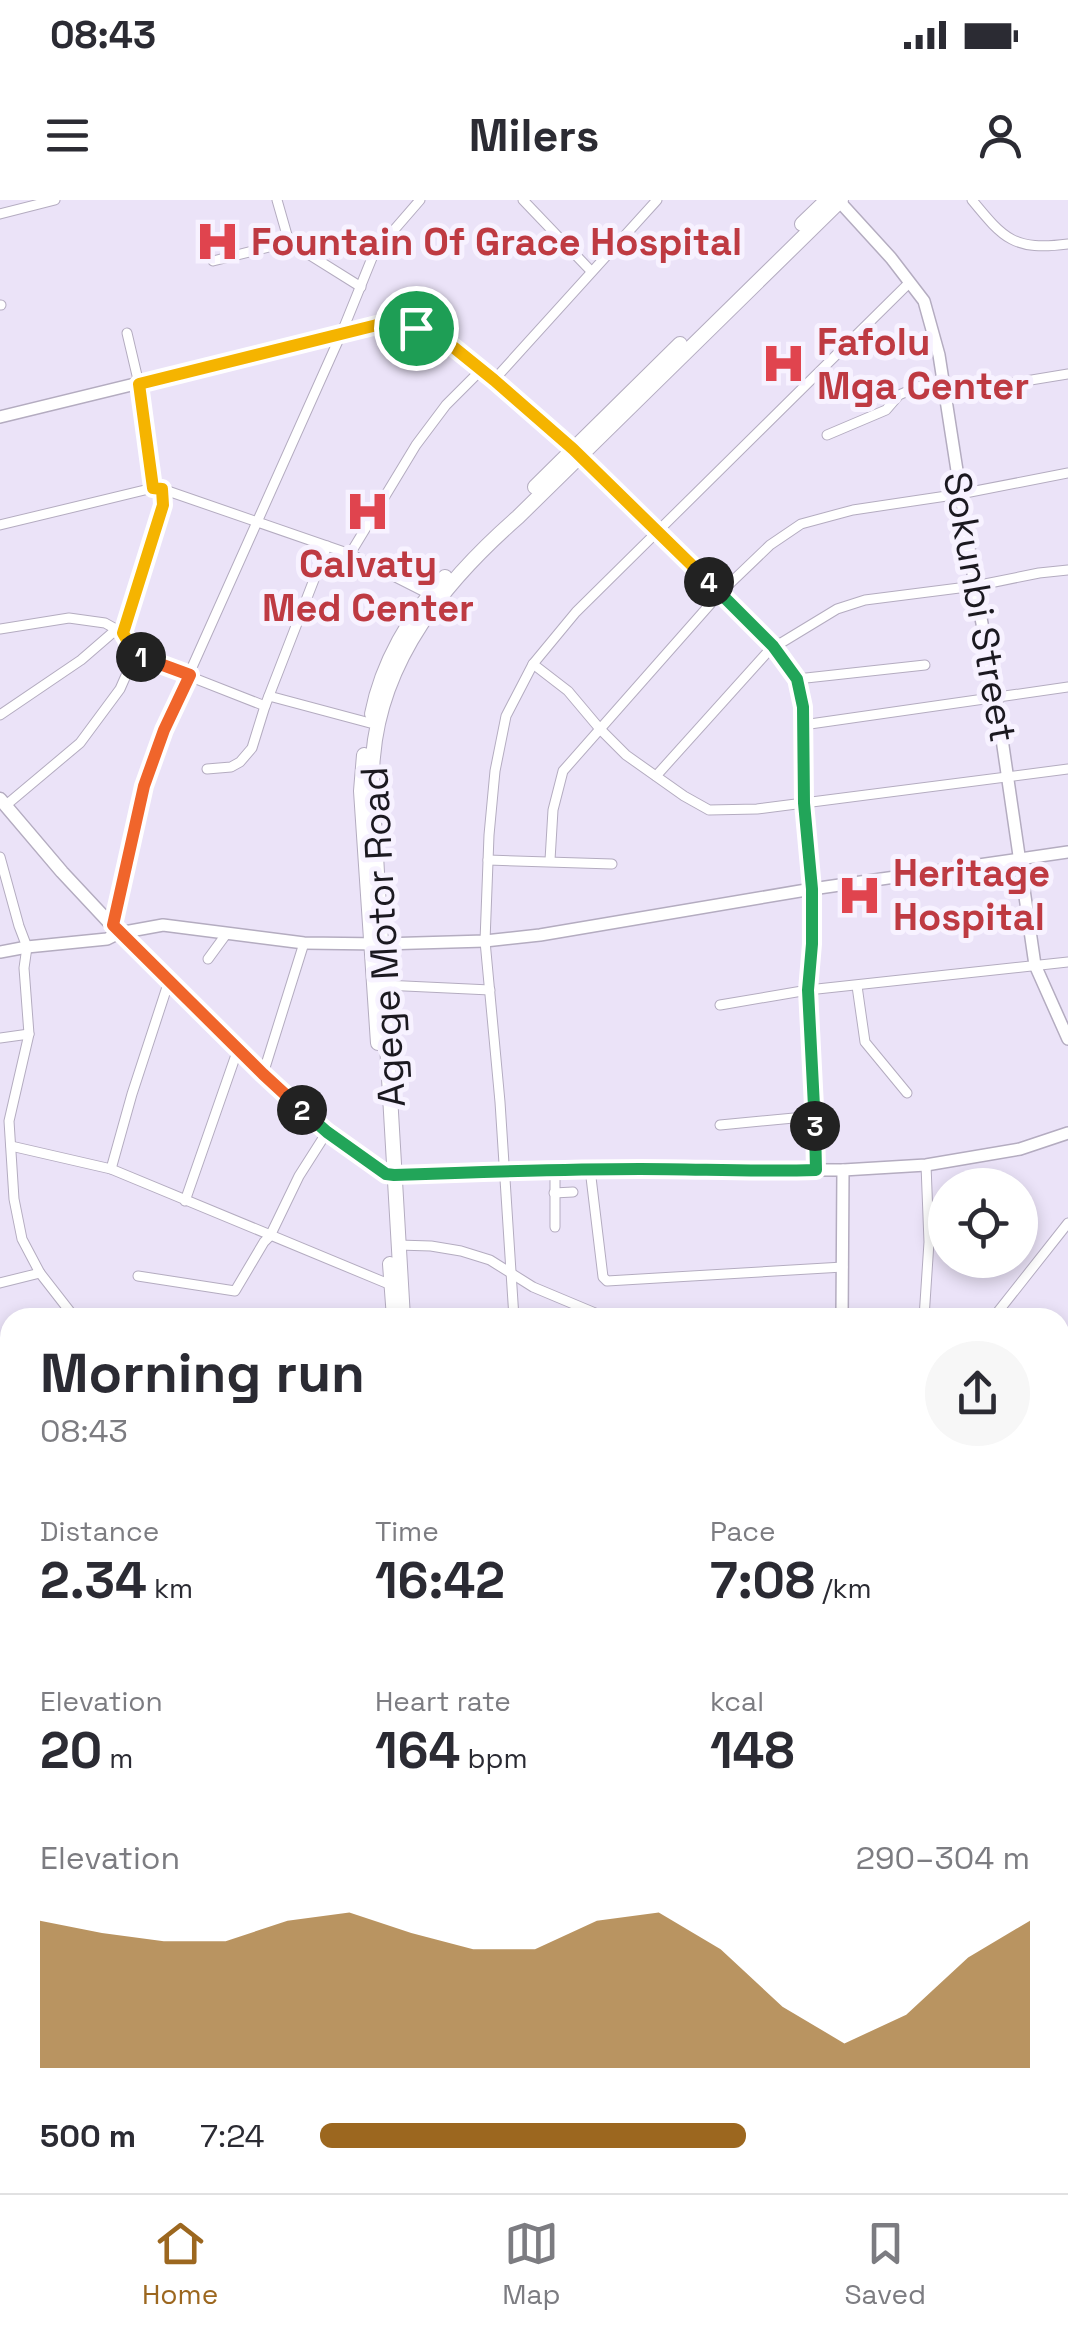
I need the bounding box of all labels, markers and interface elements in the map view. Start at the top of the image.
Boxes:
text: 08:43 [50,11,156,59]
text: Milers [469,107,599,164]
icon: menu [40,108,95,163]
icon: person [973,108,1028,163]
hospital icon: Fountain Of Grace Hospital [194,218,242,266]
place label: Fountain Of Grace Hospital [251,218,742,266]
pin [374,286,459,371]
icon: arrive [389,301,444,356]
place label: Fafolu Mga Center [817,318,1029,410]
hospital icon: Fafolu Mga Center [760,340,808,388]
street label: Sokunbi Street [933,468,1027,746]
hospital icon: Calvaty Med Center [344,488,392,536]
place label: Calvaty Med Center [262,540,474,632]
pin: 4 [684,557,734,607]
text: 4 [700,564,718,600]
pin: 1 [116,632,166,682]
text: 1 [135,639,147,675]
street label: Agege Motor Road [350,766,416,1108]
place label: Heritage Hospital [893,849,1050,941]
hospital icon: Heritage Hospital [836,871,884,919]
pin: 2 [277,1085,327,1135]
text: 2 [294,1092,310,1128]
pin: 3 [790,1101,840,1151]
text: 3 [806,1108,824,1144]
map controls [928,1168,1038,1278]
button: locate [928,1168,1038,1278]
text: Morning run [40,1338,365,1408]
button: share [925,1341,1030,1446]
text: 08:43 [40,1411,128,1451]
text: Distance [40,1513,159,1549]
text: Time [375,1513,439,1549]
text: Pace [710,1513,776,1549]
text: 2.34 [40,1549,147,1613]
text: 16:42 [375,1549,505,1613]
text: 7:08 [710,1549,815,1613]
text: km [147,1570,193,1606]
text: /km [815,1570,872,1606]
text: Elevation [40,1683,163,1719]
text: Heart rate [375,1683,511,1719]
text: kcal [710,1683,764,1719]
text: 20 [40,1719,102,1783]
text: 164 [375,1719,460,1783]
text: 148 [710,1719,794,1783]
text: m [102,1740,133,1776]
text: bpm [460,1740,528,1776]
text: Elevation [40,1838,180,1878]
text: 290–304 m [856,1838,1030,1878]
text: 500 m [40,2116,136,2156]
text: 7:24 [200,2116,265,2156]
tab: Home [142,2216,218,2312]
tab: Map [502,2216,561,2312]
tab: Saved [844,2216,926,2312]

